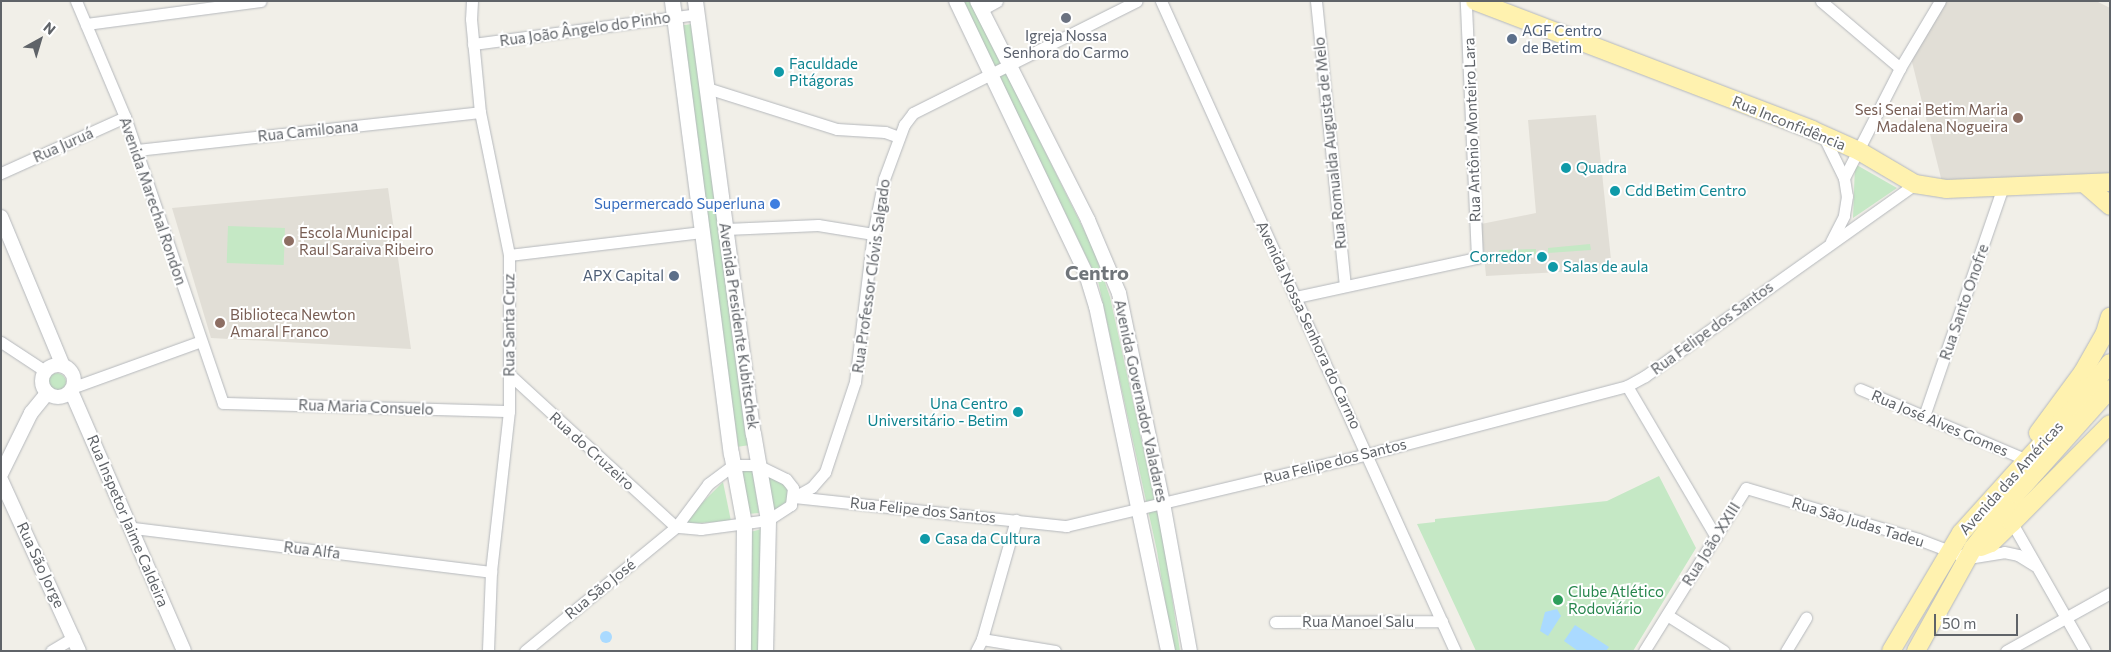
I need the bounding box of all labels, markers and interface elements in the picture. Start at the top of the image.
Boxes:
street label: Rua João Ângelo do Pinho [498,8,672,50]
marker: Igreja Nossa Senhora do Carmo [1060,12,1072,24]
north arrow [15,15,65,65]
text: N [40,18,59,38]
place label: AGF Centro de Betim [1522,21,1602,56]
place label: Igreja Nossa Senhora do Carmo [1003,26,1129,61]
marker: AGF Centro de Betim [1506,33,1518,45]
street label: Rua Romualda Augusta de Melo [1310,36,1350,250]
street label: Rua Antônio Monteiro Lara [1460,37,1484,223]
place label: Faculdade Pitágoras [789,54,858,89]
marker: Faculdade Pitágoras [773,66,785,78]
street label: Rua Inconfidência [1730,92,1848,154]
place label: Sesi Senai Betim Maria Madalena Nogueira [1855,100,2008,135]
marker: Sesi Senai Betim Maria Madalena Nogueira [2012,112,2024,124]
street label: Avenida Marechal Rondon [116,115,190,287]
street label: Rua Camiloana [257,117,359,145]
street label: Rua Juruá [30,124,96,166]
place label: Quadra [1576,159,1627,177]
marker: Quadra [1560,162,1572,174]
street label: Rua Professor Clóvis Salgado [848,178,894,374]
place label: Cdd Betim Centro [1625,182,1747,200]
marker: Cdd Betim Centro [1609,185,1621,197]
place label: Supermercado Superluna [594,195,765,213]
marker: Supermercado Superluna [769,198,781,210]
street label: Avenida Nossa Senhora do Carmo [1253,218,1365,432]
street label: Avenida Presidente Kubitschek [716,221,762,431]
place label: Escola Municipal Raul Saraiva Ribeiro [299,223,434,258]
marker: Escola Municipal Raul Saraiva Ribeiro [283,235,295,247]
street label: Rua Santo Onofre [1936,242,1992,362]
place label: Corredor [1470,248,1532,266]
marker: Corredor [1536,251,1548,263]
place label: Salas de aula [1563,258,1648,276]
district label: Centro [1065,260,1129,284]
marker: Salas de aula [1547,261,1559,273]
place label: APX Capital [583,267,664,285]
marker: APX Capital [668,270,680,282]
street label: Rua Santa Cruz [500,273,518,377]
street label: Rua Felipe dos Santos [1647,278,1777,378]
street label: Avenida Governador Valadares [1111,298,1171,504]
place label: Biblioteca Newton Amaral Franco [230,305,356,340]
marker: Biblioteca Newton Amaral Franco [214,317,226,329]
street label: Rua José Alves Gomes [1869,386,2011,460]
place label: Una Centro Universitário - Betim [867,394,1008,429]
street label: Rua Maria Consuelo [298,396,434,418]
marker: Una Centro Universitário - Betim [1012,406,1024,418]
street label: Rua do Cruzeiro [546,408,638,494]
street label: Avenida das Américas [1955,418,2067,538]
street label: Rua Inspetor Jaime Caldeira [84,432,172,610]
street label: Rua Felipe dos Santos [1262,435,1408,487]
street label: Rua Felipe dos Santos [849,493,997,527]
street label: Rua São Judas Tadeu [1790,493,1926,551]
street label: Rua João XXIII [1678,499,1744,589]
street label: Rua São Jorge [13,519,69,611]
place label: Casa da Cultura [935,530,1041,548]
marker: Casa da Cultura [919,533,931,545]
street label: Rua Alfa [283,538,341,562]
street label: Rua São José [561,555,639,623]
place label: Clube Atlético Rodoviário [1568,582,1664,617]
marker: Clube Atlético Rodoviário [1552,594,1564,606]
scale bar [1936,604,2020,636]
street label: Rua Manoel Salu [1302,613,1414,631]
text: 50 m [1942,614,1976,632]

